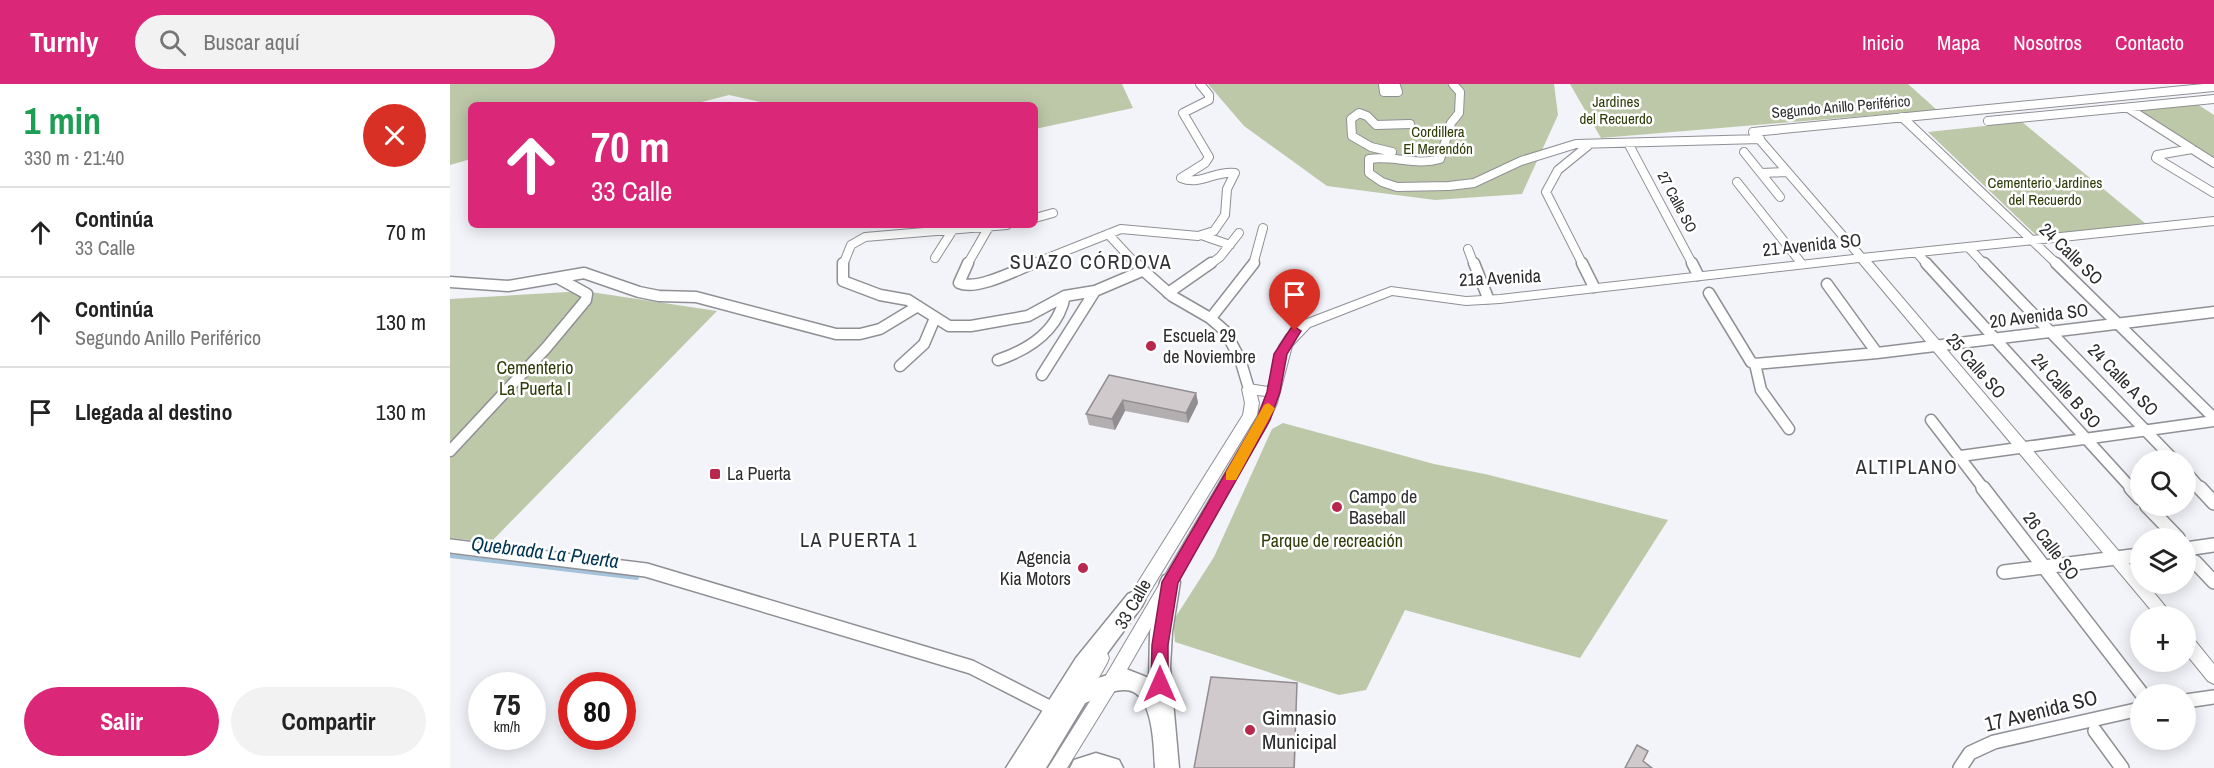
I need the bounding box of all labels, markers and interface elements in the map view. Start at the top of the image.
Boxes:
search box [135,15,555,69]
text: Turnly [30,23,99,61]
icon: search [156,26,189,59]
text: Buscar aquí [204,27,300,57]
text: Inicio [1862,28,1904,57]
text: Mapa [1937,28,1980,57]
text: Nosotros [2013,28,2082,57]
text: Contacto [2115,28,2184,57]
street label: Segundo Anillo Periférico [1771,90,1912,123]
park label: Jardines del Recuerdo [1579,91,1653,129]
text: 1 min [24,97,101,145]
button: close [363,104,426,167]
text: 70 m [591,119,670,175]
park label: Cordillera El Merendón [1403,121,1473,159]
icon: ahead [492,126,570,204]
text: 330 m · 21:40 [24,144,124,171]
street label: 27 Calle SO [1653,168,1702,236]
park label: Cementerio Jardines del Recuerdo [1988,172,2102,210]
text: 33 Calle [591,173,672,209]
text: Continúa [75,204,153,234]
icon: ahead [24,216,57,249]
text: 70 m [386,217,426,247]
street label: 24 Calle SO [2034,217,2109,290]
street label: 21 Avenida SO [1761,227,1863,262]
text: 33 Calle [75,234,135,261]
district label: SUAZO CÓRDOVA [1010,248,1172,275]
street label: 21a Avenida [1458,263,1541,292]
pin [1269,269,1320,331]
icon: arrive [1278,278,1311,311]
text: Continúa [75,294,153,324]
street label: 20 Avenida SO [1988,297,2090,334]
icon: ahead [24,306,57,339]
text: 130 m [376,307,426,337]
place label: Escuela 29 de Noviembre [1163,323,1256,369]
text: Segundo Anillo Periférico [75,324,261,351]
street label: 25 Calle SO [1941,327,2012,404]
street label: 24 Calle A SO [2082,338,2164,421]
marker: Escuela 29 de Noviembre [1144,339,1158,353]
street label: 24 Calle B SO [2026,348,2107,434]
park label: Cementerio La Puerta I [496,355,574,401]
icon: arrive [24,396,57,429]
text: Llegada al destino [75,397,232,427]
text: 130 m [376,397,426,427]
map controls [2130,450,2196,750]
button: search [2130,450,2196,516]
district label: ALTIPLANO [1855,453,1958,480]
place label: La Puerta [727,461,791,486]
marker: La Puerta [708,467,722,481]
place label: Campo de Baseball [1349,484,1417,530]
marker: Campo de Baseball [1330,500,1344,514]
street label: 26 Calle SO [2017,506,2085,585]
district label: LA PUERTA 1 [800,526,918,553]
park label: Parque de recreación [1261,528,1403,553]
button: layers [2130,528,2196,594]
water label: Quebrada La Puerta [470,529,620,574]
place label: Agencia Kia Motors [1000,545,1071,591]
marker: Agencia Kia Motors [1076,561,1090,575]
street label: 33 Calle [1108,574,1157,633]
button: + [2130,606,2196,672]
position arrow [1128,652,1192,716]
speed limit sign: 80 [558,672,636,750]
street label: 17 Avenida SO [1981,682,2100,739]
text: 75 [493,684,521,724]
button: − [2130,684,2196,750]
button: Salir [24,687,219,756]
button: Compartir [231,687,426,756]
place label: Gimnasio Municipal [1262,703,1337,756]
text: km/h [494,716,520,737]
marker: Gimnasio Municipal [1243,723,1257,737]

